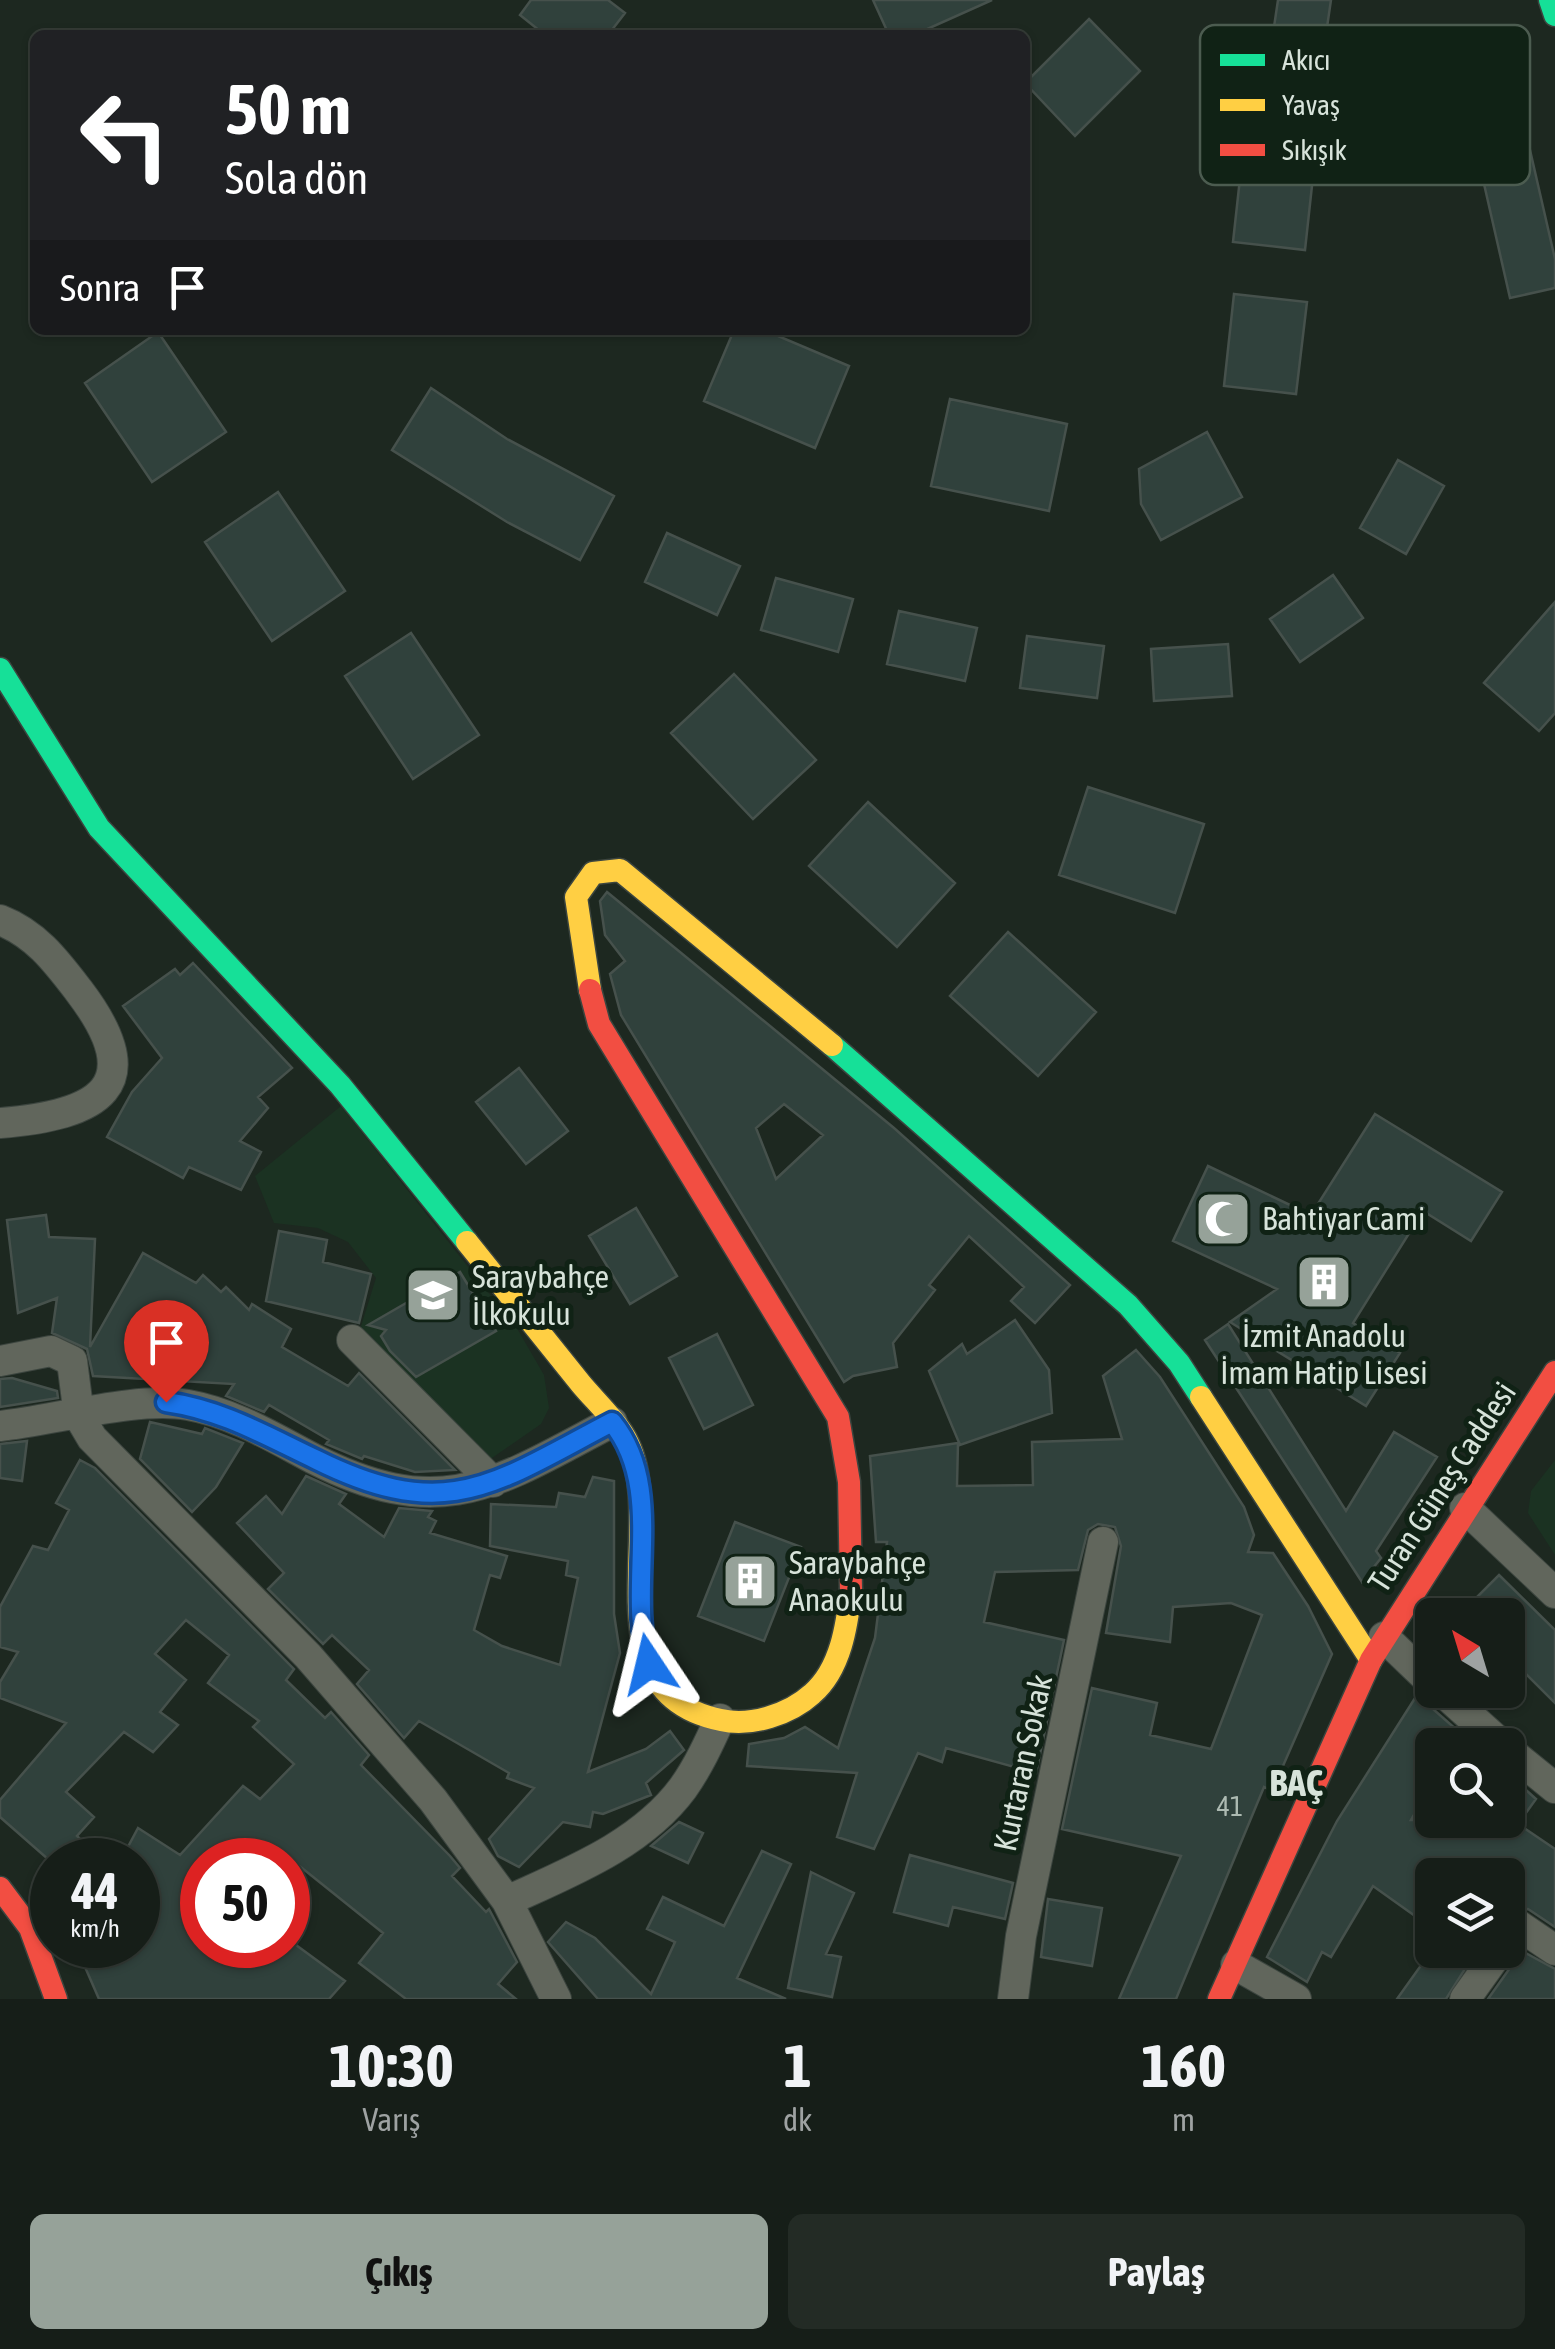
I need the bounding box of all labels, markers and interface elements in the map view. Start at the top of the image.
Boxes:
legend [1200,25,1530,185]
text: Akıcı [1282,44,1330,76]
text: 50 m [225,69,351,149]
icon: left [60,70,190,200]
text: Yavaş [1282,89,1340,121]
text: Sıkışık [1282,134,1347,166]
text: Sola dön [225,152,368,204]
icon: arrive [160,260,215,315]
text: Sonra [60,266,140,309]
mosque icon: Bahtiyar Cami [1193,1189,1253,1249]
place label: Bahtiyar Cami [1262,1200,1425,1237]
building icon: İzmit Anadolu İmam Hatip Lisesi [1294,1252,1354,1312]
place label: Saraybahçe İlkokulu [472,1258,609,1332]
school or university icon: Saraybahçe İlkokulu [403,1265,463,1325]
pin [124,1300,209,1403]
icon: arrive [139,1315,194,1370]
place label: İzmit Anadolu İmam Hatip Lisesi [1220,1317,1428,1391]
street label: Turan Güneş Caddesi [1360,1375,1523,1598]
place label: Saraybahçe Anaokulu [789,1544,926,1618]
building icon: Saraybahçe Anaokulu [720,1551,780,1611]
north arrow [1415,1598,1525,1708]
map controls [1415,1598,1525,1968]
position arrow [597,1612,701,1716]
street label: Kurtaran Sokak [986,1671,1059,1854]
button: search [1415,1728,1525,1838]
district label: BAÇ [1269,1761,1323,1804]
house number: 41 [1217,1790,1243,1822]
speed limit sign: 50 [180,1838,310,1968]
button: layers [1415,1858,1525,1968]
text: 44 [71,1862,118,1920]
text: km/h [70,1914,120,1942]
text: 10:30 [329,2031,454,2100]
text: 1 [783,2031,812,2100]
text: 160 [1141,2031,1226,2100]
text: Varış [363,2101,420,2138]
text: dk [783,2101,812,2138]
text: m [1172,2101,1195,2138]
button: Çıkış [30,2214,768,2329]
button: Paylaş [788,2214,1525,2329]

